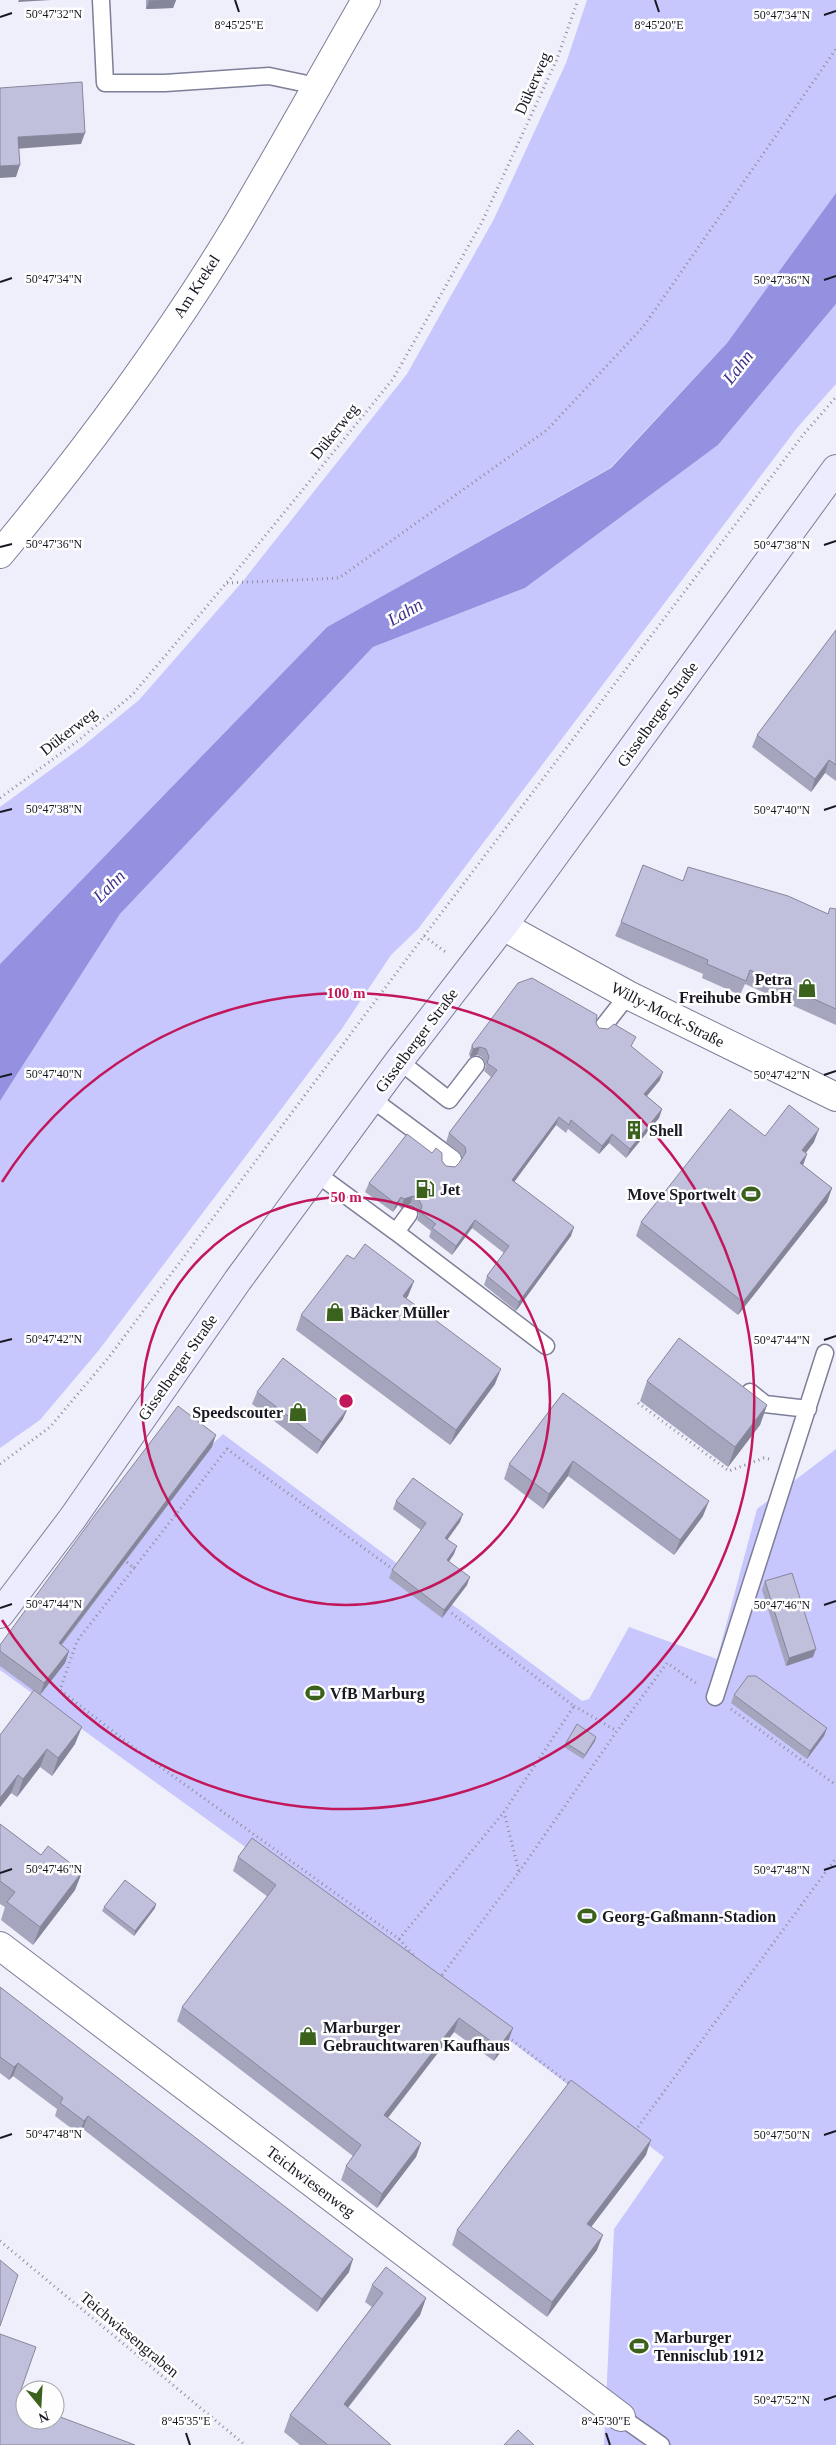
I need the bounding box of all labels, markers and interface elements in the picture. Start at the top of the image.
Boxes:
text: 50°47'32"N [26,7,83,21]
text: 50°47'34"N [754,8,811,22]
text: 8°45'25"E [214,18,264,32]
text: 8°45'20"E [634,18,684,32]
street label: Dükerweg [511,49,555,118]
street label: Am Krekel [170,251,223,321]
text: 50°47'34"N [26,272,83,286]
text: 50°47'36"N [754,273,811,287]
water label: Lahn [718,346,757,389]
street label: Dükerweg [307,400,363,463]
text: 50°47'36"N [26,537,83,551]
text: 50°47'38"N [754,538,811,552]
water label: Lahn [383,594,426,630]
street label: Gisselberger Straße [614,659,702,771]
street label: Dükerweg [37,704,100,759]
text: 50°47'38"N [26,802,83,816]
text: 50°47'40"N [754,803,811,817]
water label: Lahn [88,866,129,907]
place label: Petra Freihube GmbH [679,971,793,1006]
shop icon: Petra Freihube GmbH [796,977,818,999]
street label: Willy-Mock-Straße [608,979,727,1051]
text: 100 m [327,985,366,1001]
street label: Gisselberger Straße [372,985,462,1096]
text: 50°47'40"N [26,1067,83,1081]
text: 50°47'42"N [754,1068,811,1082]
building icon: Shell [623,1119,645,1141]
place label: Shell [649,1122,683,1139]
fuel station icon: Jet [414,1178,436,1200]
place label: Jet [440,1181,461,1198]
sports icon: Move Sportwelt [740,1183,762,1205]
place label: Move Sportwelt [627,1186,737,1204]
text: 50 m [330,1189,362,1205]
shop icon: Bäcker Müller [324,1301,346,1323]
place label: Bäcker Müller [350,1304,450,1321]
street label: Gisselberger Straße [134,1311,221,1424]
text: 50°47'42"N [26,1332,83,1346]
text: 50°47'44"N [754,1333,811,1347]
centre of rings [337,1392,355,1410]
shop icon: Speedscouter [287,1401,309,1423]
place label: Speedscouter [192,1404,283,1422]
text: 50°47'44"N [26,1597,83,1611]
text: 50°47'46"N [754,1598,811,1612]
sports icon: VfB Marburg [304,1682,326,1704]
place label: VfB Marburg [330,1685,425,1703]
text: 50°47'46"N [26,1862,83,1876]
text: 50°47'48"N [754,1863,811,1877]
sports icon: Georg-Gaßmann-Stadion [576,1905,598,1927]
place label: Georg-Gaßmann-Stadion [602,1908,776,1926]
place label: Marburger Gebrauchtwaren Kaufhaus [323,2019,510,2054]
shop icon: Marburger Gebrauchtwaren Kaufhaus [297,2025,319,2047]
text: 50°47'48"N [26,2127,83,2141]
text: 50°47'50"N [754,2128,811,2142]
street label: Teichwiesenweg [262,2143,358,2221]
street label: Teichwiesengraben [76,2288,182,2381]
place label: Marburger Tennisclub 1912 [654,2329,764,2364]
sports icon: Marburger Tennisclub 1912 [628,2335,650,2357]
north arrow [15,2380,65,2430]
text: 50°47'52"N [754,2393,811,2407]
text: N [37,2408,51,2426]
text: 8°45'35"E [161,2414,211,2428]
text: 8°45'30"E [581,2414,631,2428]

